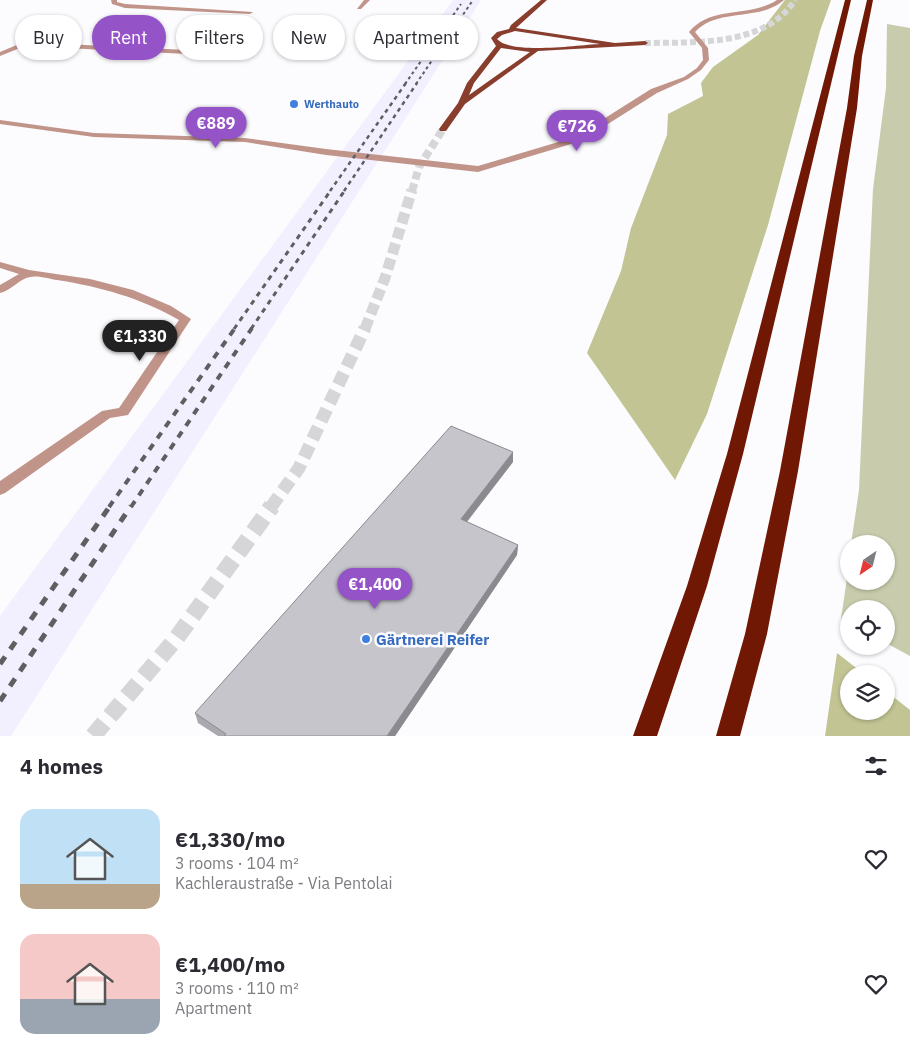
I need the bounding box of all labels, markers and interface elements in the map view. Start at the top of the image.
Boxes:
chip: Buy [15,15,82,60]
chip: Rent [92,15,166,60]
chip: Filters [176,15,263,60]
chip: New [273,15,345,60]
chip: Apartment [355,15,478,60]
place label: Werthauto [304,97,359,111]
marker: Werthauto [288,98,300,110]
pin: €889 [186,106,246,149]
pin: €726 [547,110,607,152]
text: €889 [197,113,235,133]
text: €726 [558,116,596,136]
pin: €1,330 [99,320,181,362]
text: €1,330 [113,326,167,346]
north arrow [840,535,895,590]
map controls [840,535,895,720]
pin: €1,400 [334,568,416,610]
text: €1,400 [348,574,402,594]
button: locate [840,600,895,655]
place label: Gärtnerei Reifer [376,630,489,649]
marker: Gärtnerei Reifer [360,633,372,645]
button: layers [840,665,895,720]
text: 4 homes [20,752,103,780]
icon: filters [862,752,890,780]
text: €1,330/mo [175,825,285,853]
icon: home [60,829,120,889]
icon: heart [862,845,890,873]
text: 3 rooms · 104 m² [175,853,299,873]
text: Kachleraustraße - Via Pentolai [175,873,393,893]
text: €1,400/mo [175,950,285,978]
icon: home [60,954,120,1014]
icon: heart [862,970,890,998]
text: 3 rooms · 110 m² [175,978,299,998]
text: Apartment [175,998,252,1018]

